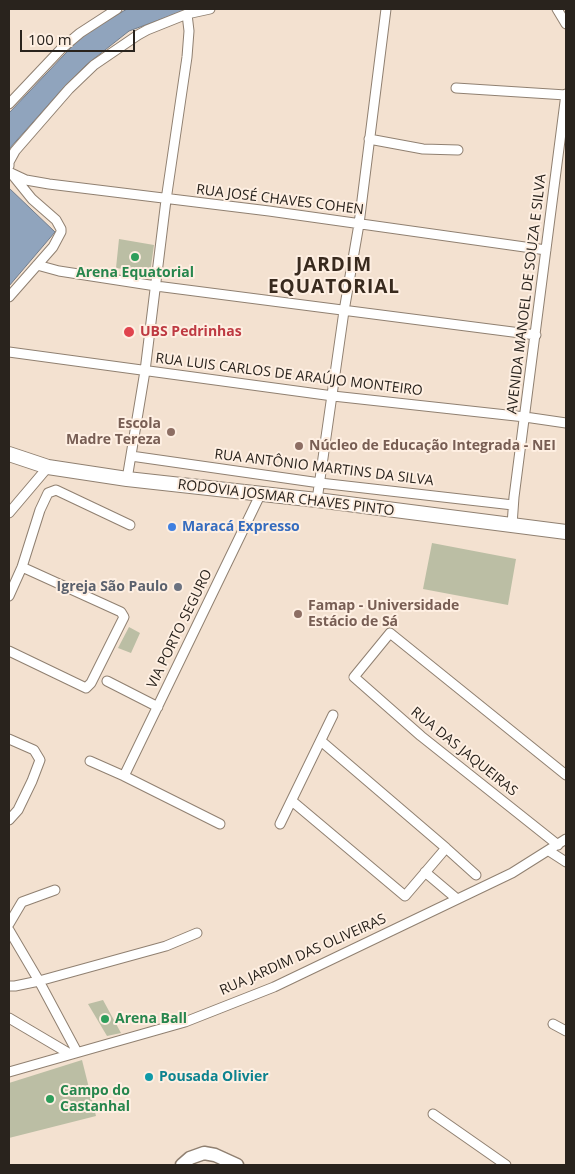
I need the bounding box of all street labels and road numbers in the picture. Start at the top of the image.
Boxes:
street label: AVENIDA MANOEL DE SOUZA E SILVA [504,173,550,415]
street label: RUA JOSÉ CHAVES COHEN [195,181,365,219]
street label: RUA LUIS CARLOS DE ARAÚJO MONTEIRO [154,350,424,400]
street label: RUA ANTÔNIO MARTINS DA SILVA [213,446,435,490]
street label: RODOVIA JOSMAR CHAVES PINTO [177,476,395,520]
street label: VIA PORTO SEGURO [144,567,216,691]
street label: RUA DAS JAQUEIRAS [407,704,521,800]
street label: RUA JARDIM DAS OLIVEIRAS [217,911,389,999]

